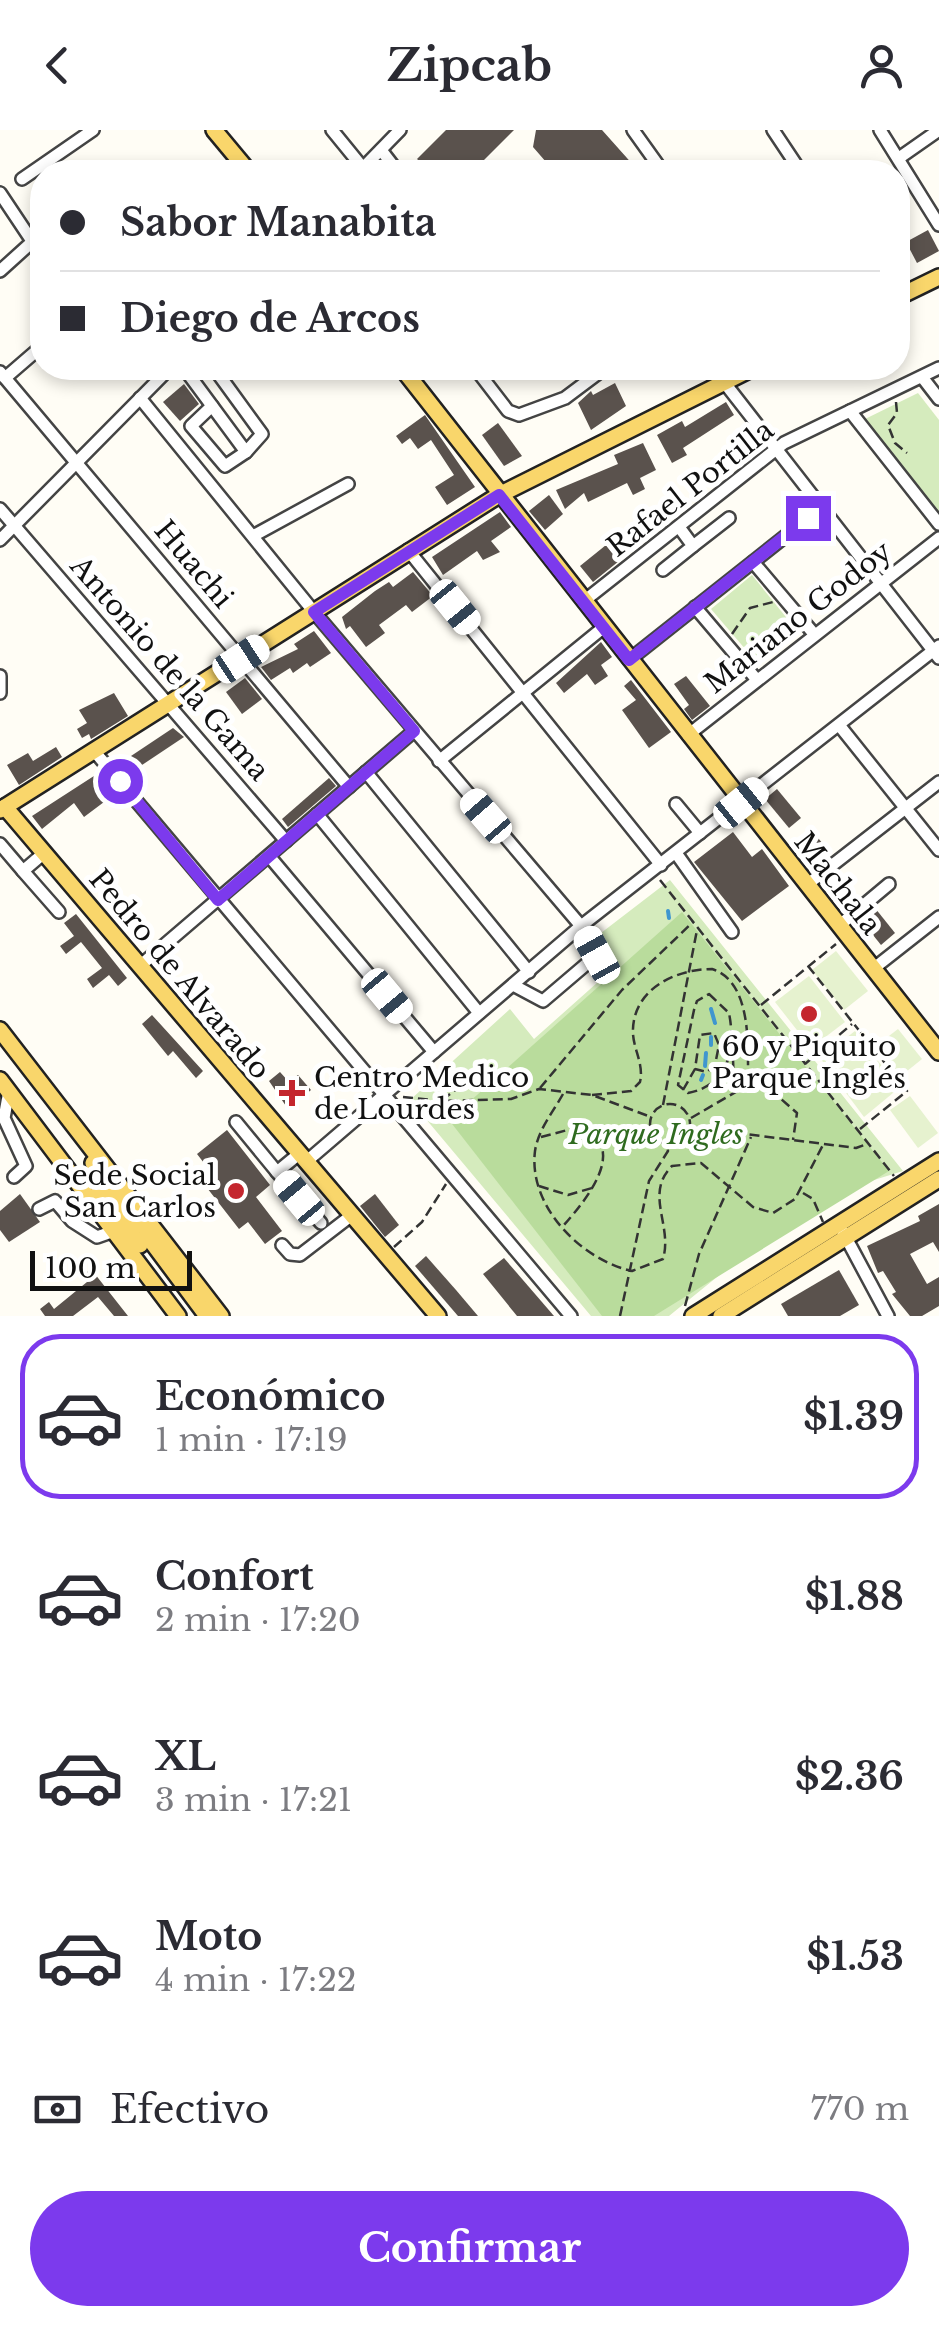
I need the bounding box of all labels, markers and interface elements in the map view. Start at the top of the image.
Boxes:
text: Zipcab [387,37,552,93]
icon: back [30,38,85,93]
icon: person [854,38,909,93]
text: Sabor Manabita [120,199,436,246]
text: Diego de Arcos [120,295,420,342]
street label: Rafael Portilla [600,412,781,564]
route end [786,496,831,541]
street label: Huachi [147,513,240,615]
street label: Mariano Godoy [698,534,899,701]
street label: Antonio de la Gama [62,548,277,788]
car [424,574,486,640]
car [208,630,274,688]
route start [98,759,143,804]
car [708,772,774,834]
car [455,784,517,848]
street label: Machala [787,825,889,942]
street label: Pedro de Alvarado [82,862,278,1087]
car [569,921,625,989]
car [356,963,418,1029]
marker: 60 y Piquito Parque Inglés [798,1003,820,1025]
place label: 60 y Piquito Parque Inglés [712,1029,906,1096]
place label: Centro Medico de Lourdes [314,1060,529,1127]
marker: Centro Medico de Lourdes [279,1080,305,1106]
park label: Parque Ingles [568,1117,743,1152]
place label: Sede Social San Carlos [53,1158,216,1225]
car [268,1165,330,1231]
marker: Sede Social San Carlos [225,1180,247,1202]
scale bar [30,1246,192,1290]
text: 100 m [45,1251,136,1286]
icon: car [35,1372,125,1462]
text: Económico [155,1373,386,1420]
text: $1.39 [803,1393,904,1440]
text: 1 min · 17:19 [155,1420,348,1460]
icon: car [35,1552,125,1642]
text: Confort [155,1553,314,1600]
text: $1.88 [805,1573,904,1620]
text: 2 min · 17:20 [155,1600,361,1640]
icon: car [35,1732,125,1822]
text: XL [155,1733,216,1780]
text: $2.36 [795,1753,904,1800]
text: 3 min · 17:21 [155,1780,352,1820]
icon: car [35,1912,125,2002]
text: Moto [155,1913,262,1960]
text: $1.53 [806,1933,904,1980]
text: 4 min · 17:22 [155,1960,357,2000]
icon: cash [30,2082,85,2137]
text: Efectivo [110,2086,269,2133]
text: 770 m [811,2089,909,2129]
button: Confirmar [30,2191,909,2306]

